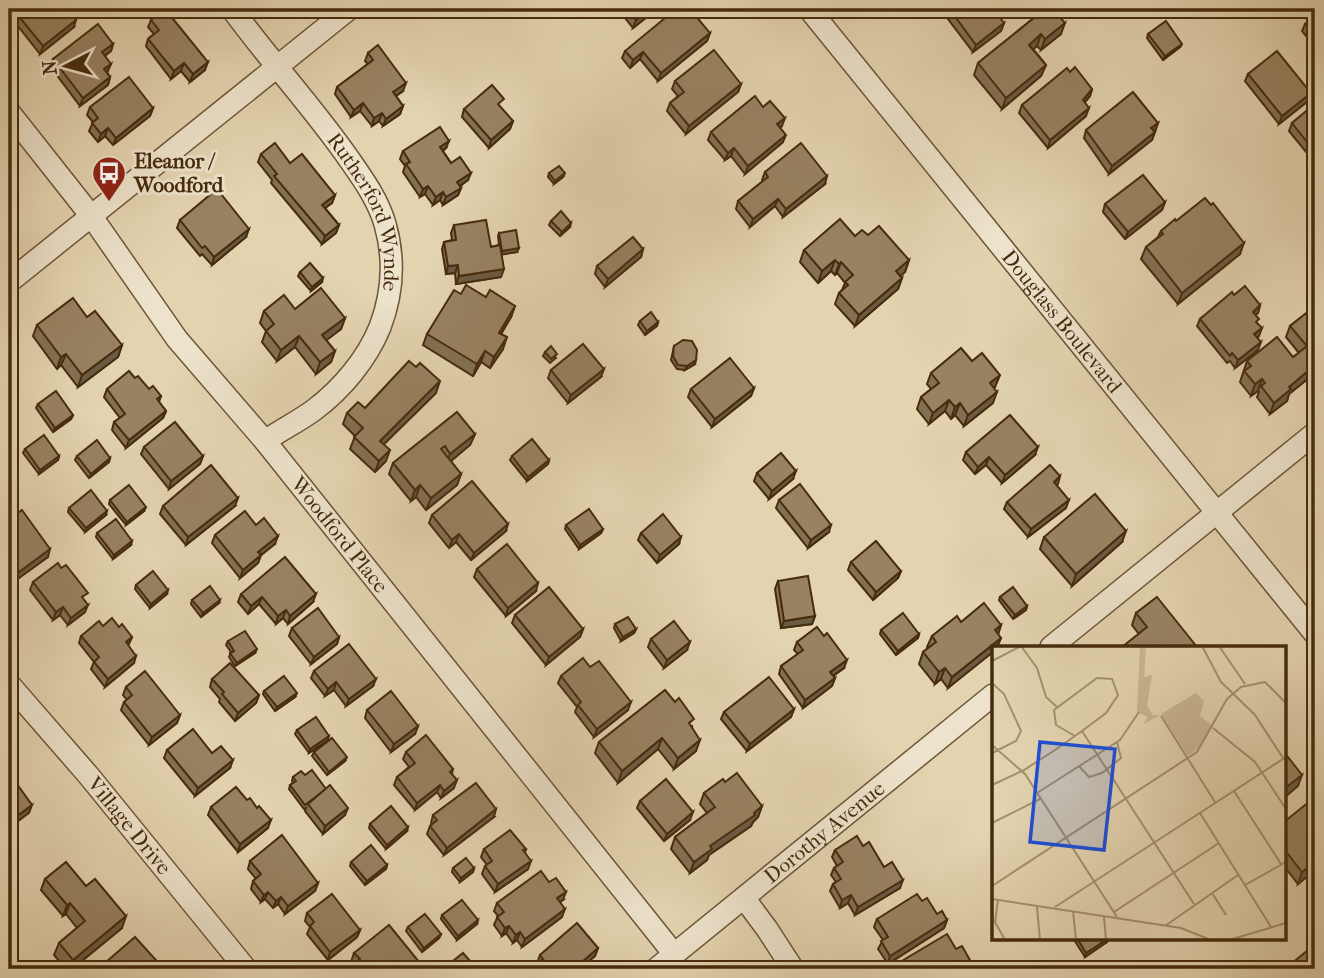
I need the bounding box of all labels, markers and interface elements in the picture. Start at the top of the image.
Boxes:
north arrow [32,32,102,102]
text: N [38,59,62,76]
street label: Rutherford Wynde [322,128,403,293]
place label: Eleanor / Woodford [133,149,224,197]
bus stop icon: Eleanor / Woodford [90,154,128,203]
street label: Douglass Boulevard [997,245,1127,398]
street label: Woodford Place [286,471,393,597]
inset map [992,646,1286,940]
street label: Village Drive [82,771,176,879]
street label: Dorothy Avenue [759,776,889,888]

